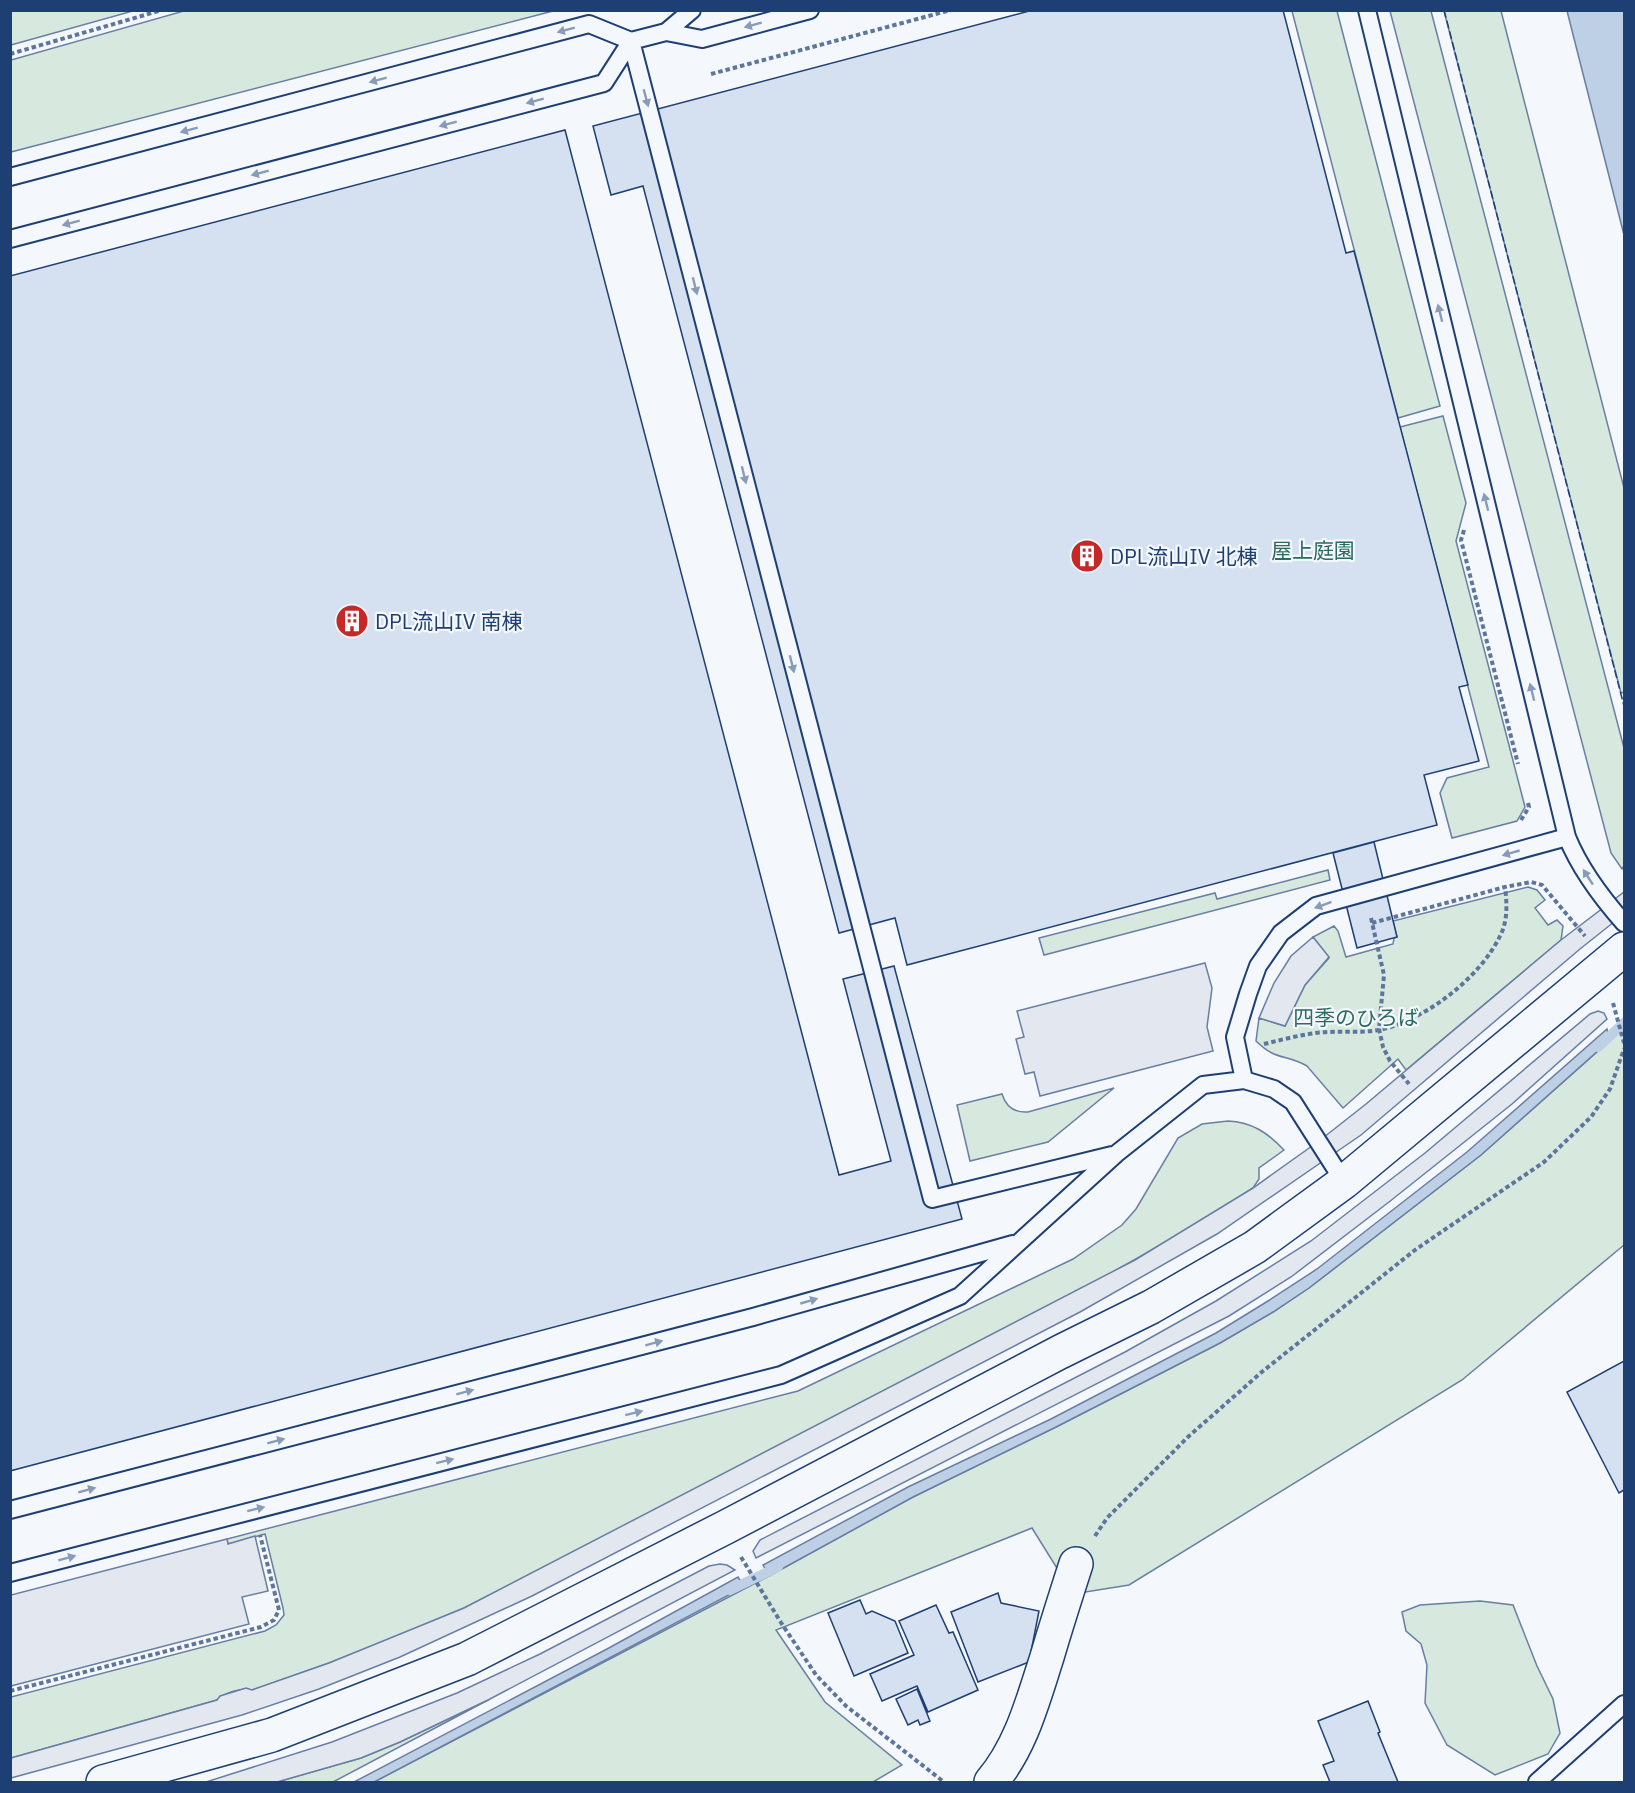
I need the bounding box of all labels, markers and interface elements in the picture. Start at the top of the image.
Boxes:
one-way arrow [744,21,763,31]
one-way arrow [557,26,575,36]
one-way arrow [369,76,387,86]
one-way arrow [642,89,652,107]
one-way arrow [526,97,544,106]
one-way arrow [439,120,457,129]
one-way arrow [180,126,198,135]
one-way arrow [251,169,269,179]
one-way arrow [62,218,80,228]
one-way arrow [691,278,700,296]
one-way arrow [1435,304,1445,322]
one-way arrow [739,466,749,484]
one-way arrow [1481,493,1491,512]
park label: 屋上庭園 [1271,536,1355,564]
building icon: DPL流山IV 北棟 [1069,538,1105,574]
place label: DPL流山IV 北棟 [1110,542,1257,570]
building icon: DPL流山IV 南棟 [334,603,370,639]
place label: DPL流山IV 南棟 [375,607,522,635]
one-way arrow [788,655,798,673]
one-way arrow [1526,683,1536,701]
one-way arrow [1502,849,1520,858]
one-way arrow [1583,869,1594,885]
one-way arrow [1314,900,1332,910]
park label: 四季のひろば [1293,1003,1419,1031]
one-way arrow [800,1296,818,1306]
one-way arrow [645,1338,663,1347]
one-way arrow [456,1387,474,1396]
one-way arrow [625,1407,643,1417]
one-way arrow [267,1436,285,1446]
one-way arrow [436,1456,454,1465]
one-way arrow [78,1485,97,1495]
one-way arrow [247,1504,265,1514]
one-way arrow [58,1553,76,1563]

